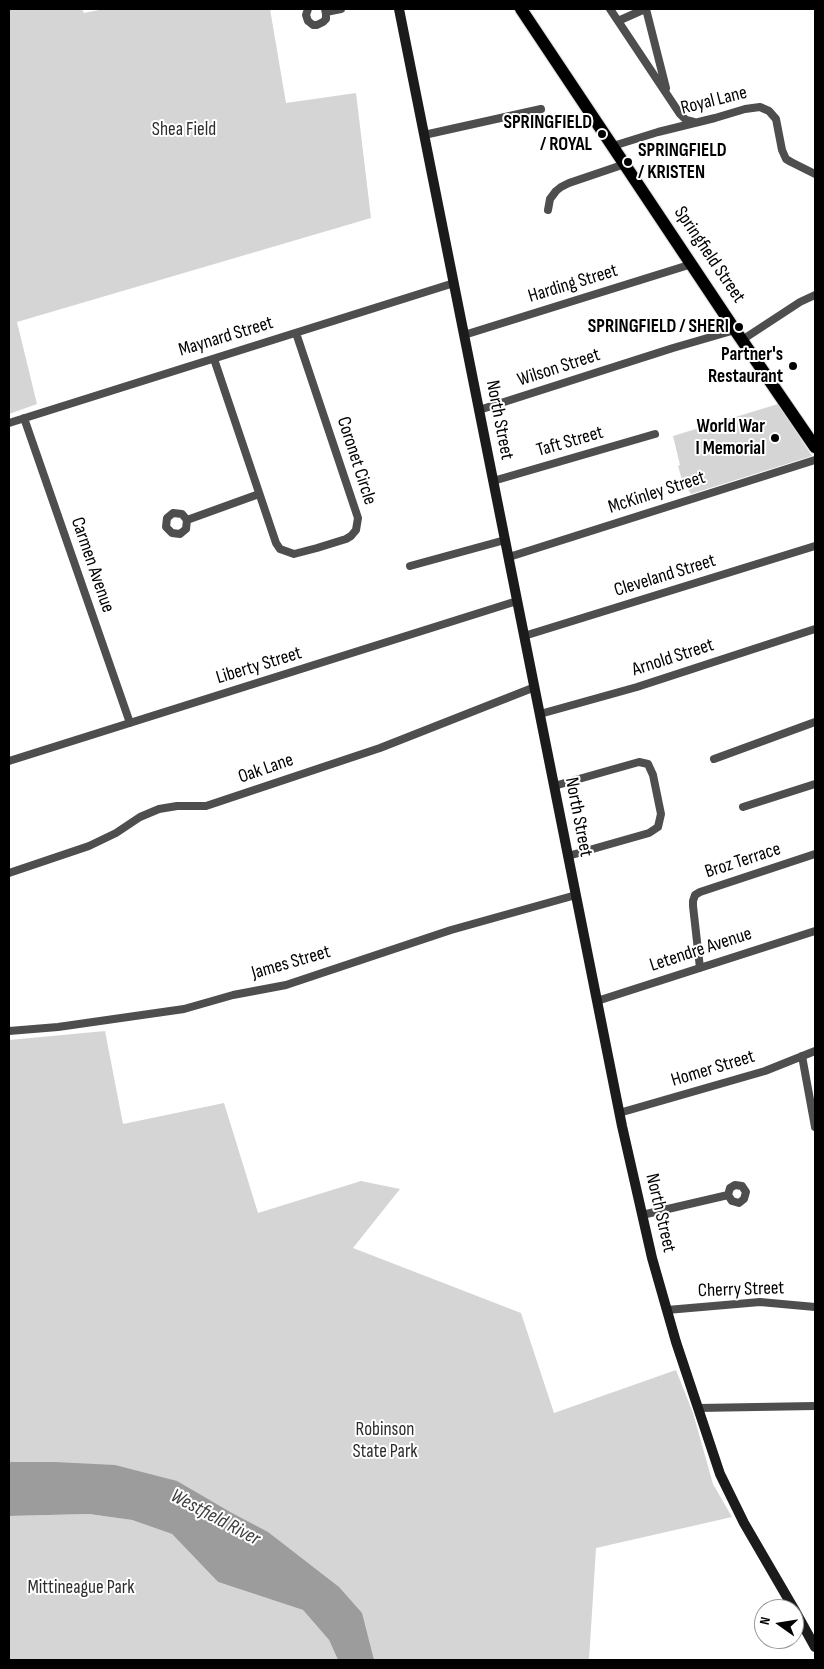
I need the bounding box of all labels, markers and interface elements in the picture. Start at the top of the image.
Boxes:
street label: Royal Lane [679,82,749,120]
place label: SPRINGFIELD / ROYAL [503,112,592,156]
park label: Shea Field [152,119,216,141]
marker: SPRINGFIELD / ROYAL [596,128,608,140]
place label: SPRINGFIELD / KRISTEN [638,140,727,184]
marker: SPRINGFIELD / KRISTEN [622,156,634,168]
street label: Springfield Street [668,203,750,307]
street label: Harding Street [525,260,621,308]
street label: Maynard Street [176,312,276,362]
place label: SPRINGFIELD / SHERI [588,316,729,338]
marker: SPRINGFIELD / SHERI [733,321,745,333]
street label: Wilson Street [515,344,603,392]
place label: Partner's Restaurant [708,344,783,388]
marker: Partner's Restaurant [787,360,799,372]
street label: North Street [480,378,518,462]
street label: Coronet Circle [331,414,381,508]
place label: World War I Memorial [695,416,765,460]
street label: Taft Street [534,422,606,462]
marker: World War I Memorial [769,432,781,444]
street label: McKinley Street [606,467,708,519]
street label: Carmen Avenue [65,514,119,616]
street label: Cleveland Street [611,550,719,602]
street label: Arnold Street [629,634,717,682]
street label: Liberty Street [214,642,304,690]
street label: Oak Lane [235,749,297,789]
street label: North Street [559,775,597,859]
street label: Broz Terrace [702,838,784,884]
street label: Letendre Avenue [647,923,755,977]
street label: James Street [249,941,333,985]
street label: Homer Street [669,1046,757,1092]
street label: North Street [640,1171,680,1255]
street label: Cherry Street [697,1277,785,1303]
park label: Robinson State Park [352,1419,418,1463]
water label: Westfield River [166,1484,264,1552]
park label: Mittineague Park [28,1577,134,1599]
north arrow [754,1599,804,1649]
text: N [756,1615,774,1626]

